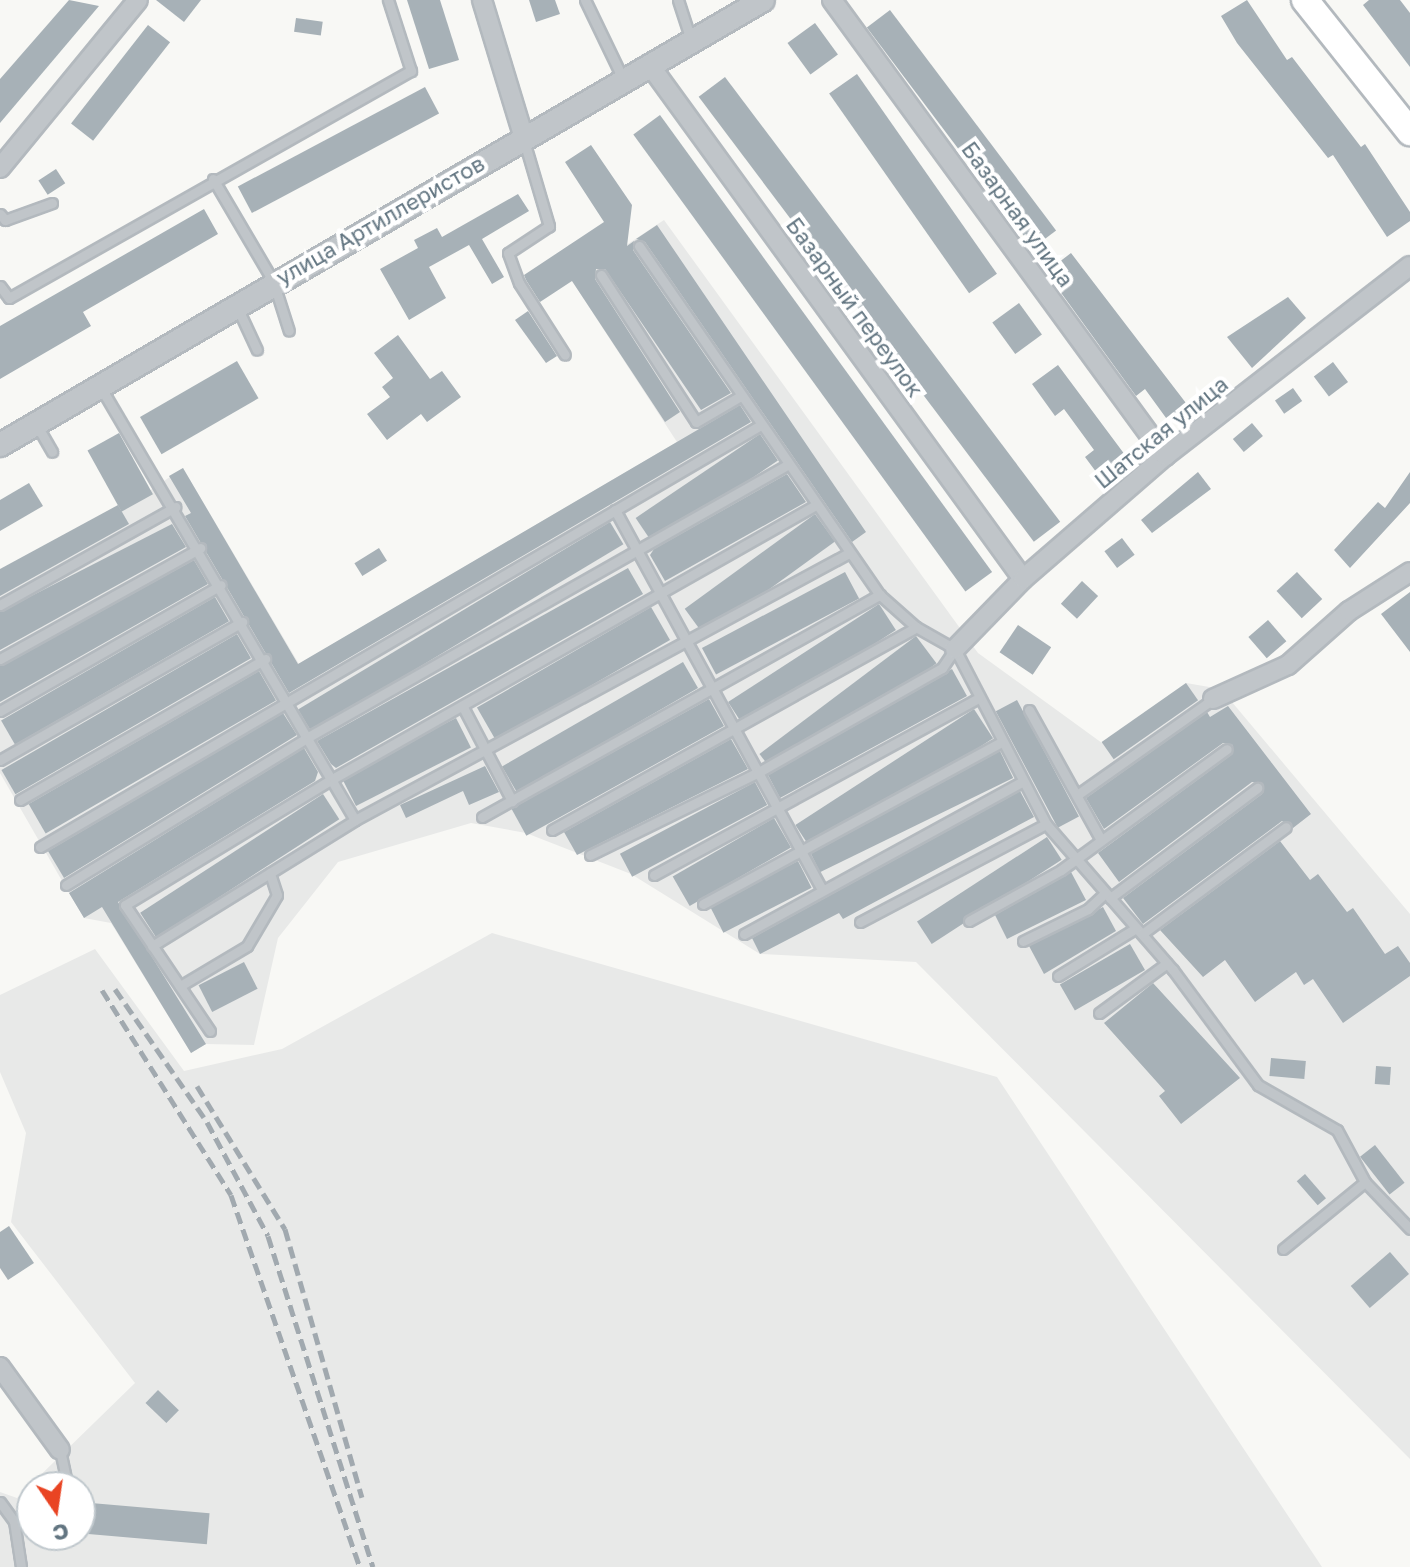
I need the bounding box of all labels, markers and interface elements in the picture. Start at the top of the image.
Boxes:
street label: Базарная улица [957,136,1079,292]
street label: улица Артиллеристов [271,150,489,290]
street label: Базарный переулок [781,212,929,402]
street label: Шатская улица [1089,370,1233,494]
north arrow [16,1471,96,1551]
text: С [50,1518,72,1548]

